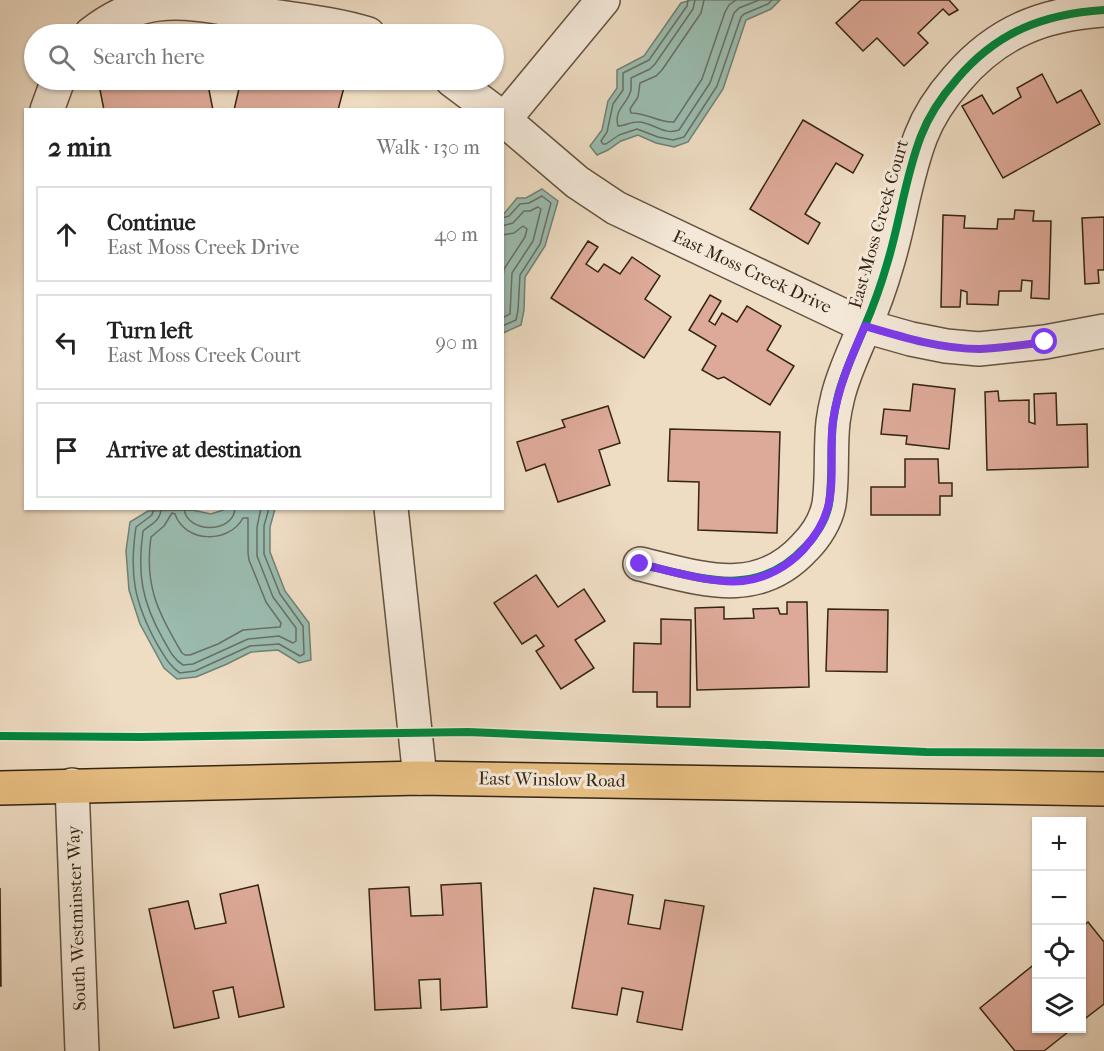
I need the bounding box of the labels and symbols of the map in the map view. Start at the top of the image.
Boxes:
street label: East Moss Creek Court [845,137,913,311]
street label: East Moss Creek Drive [669,226,835,318]
route start [1031,328,1057,354]
route end [626,550,652,576]
street label: East Winslow Road [478,768,626,792]
street label: South Westminster Way [63,824,91,1011]

